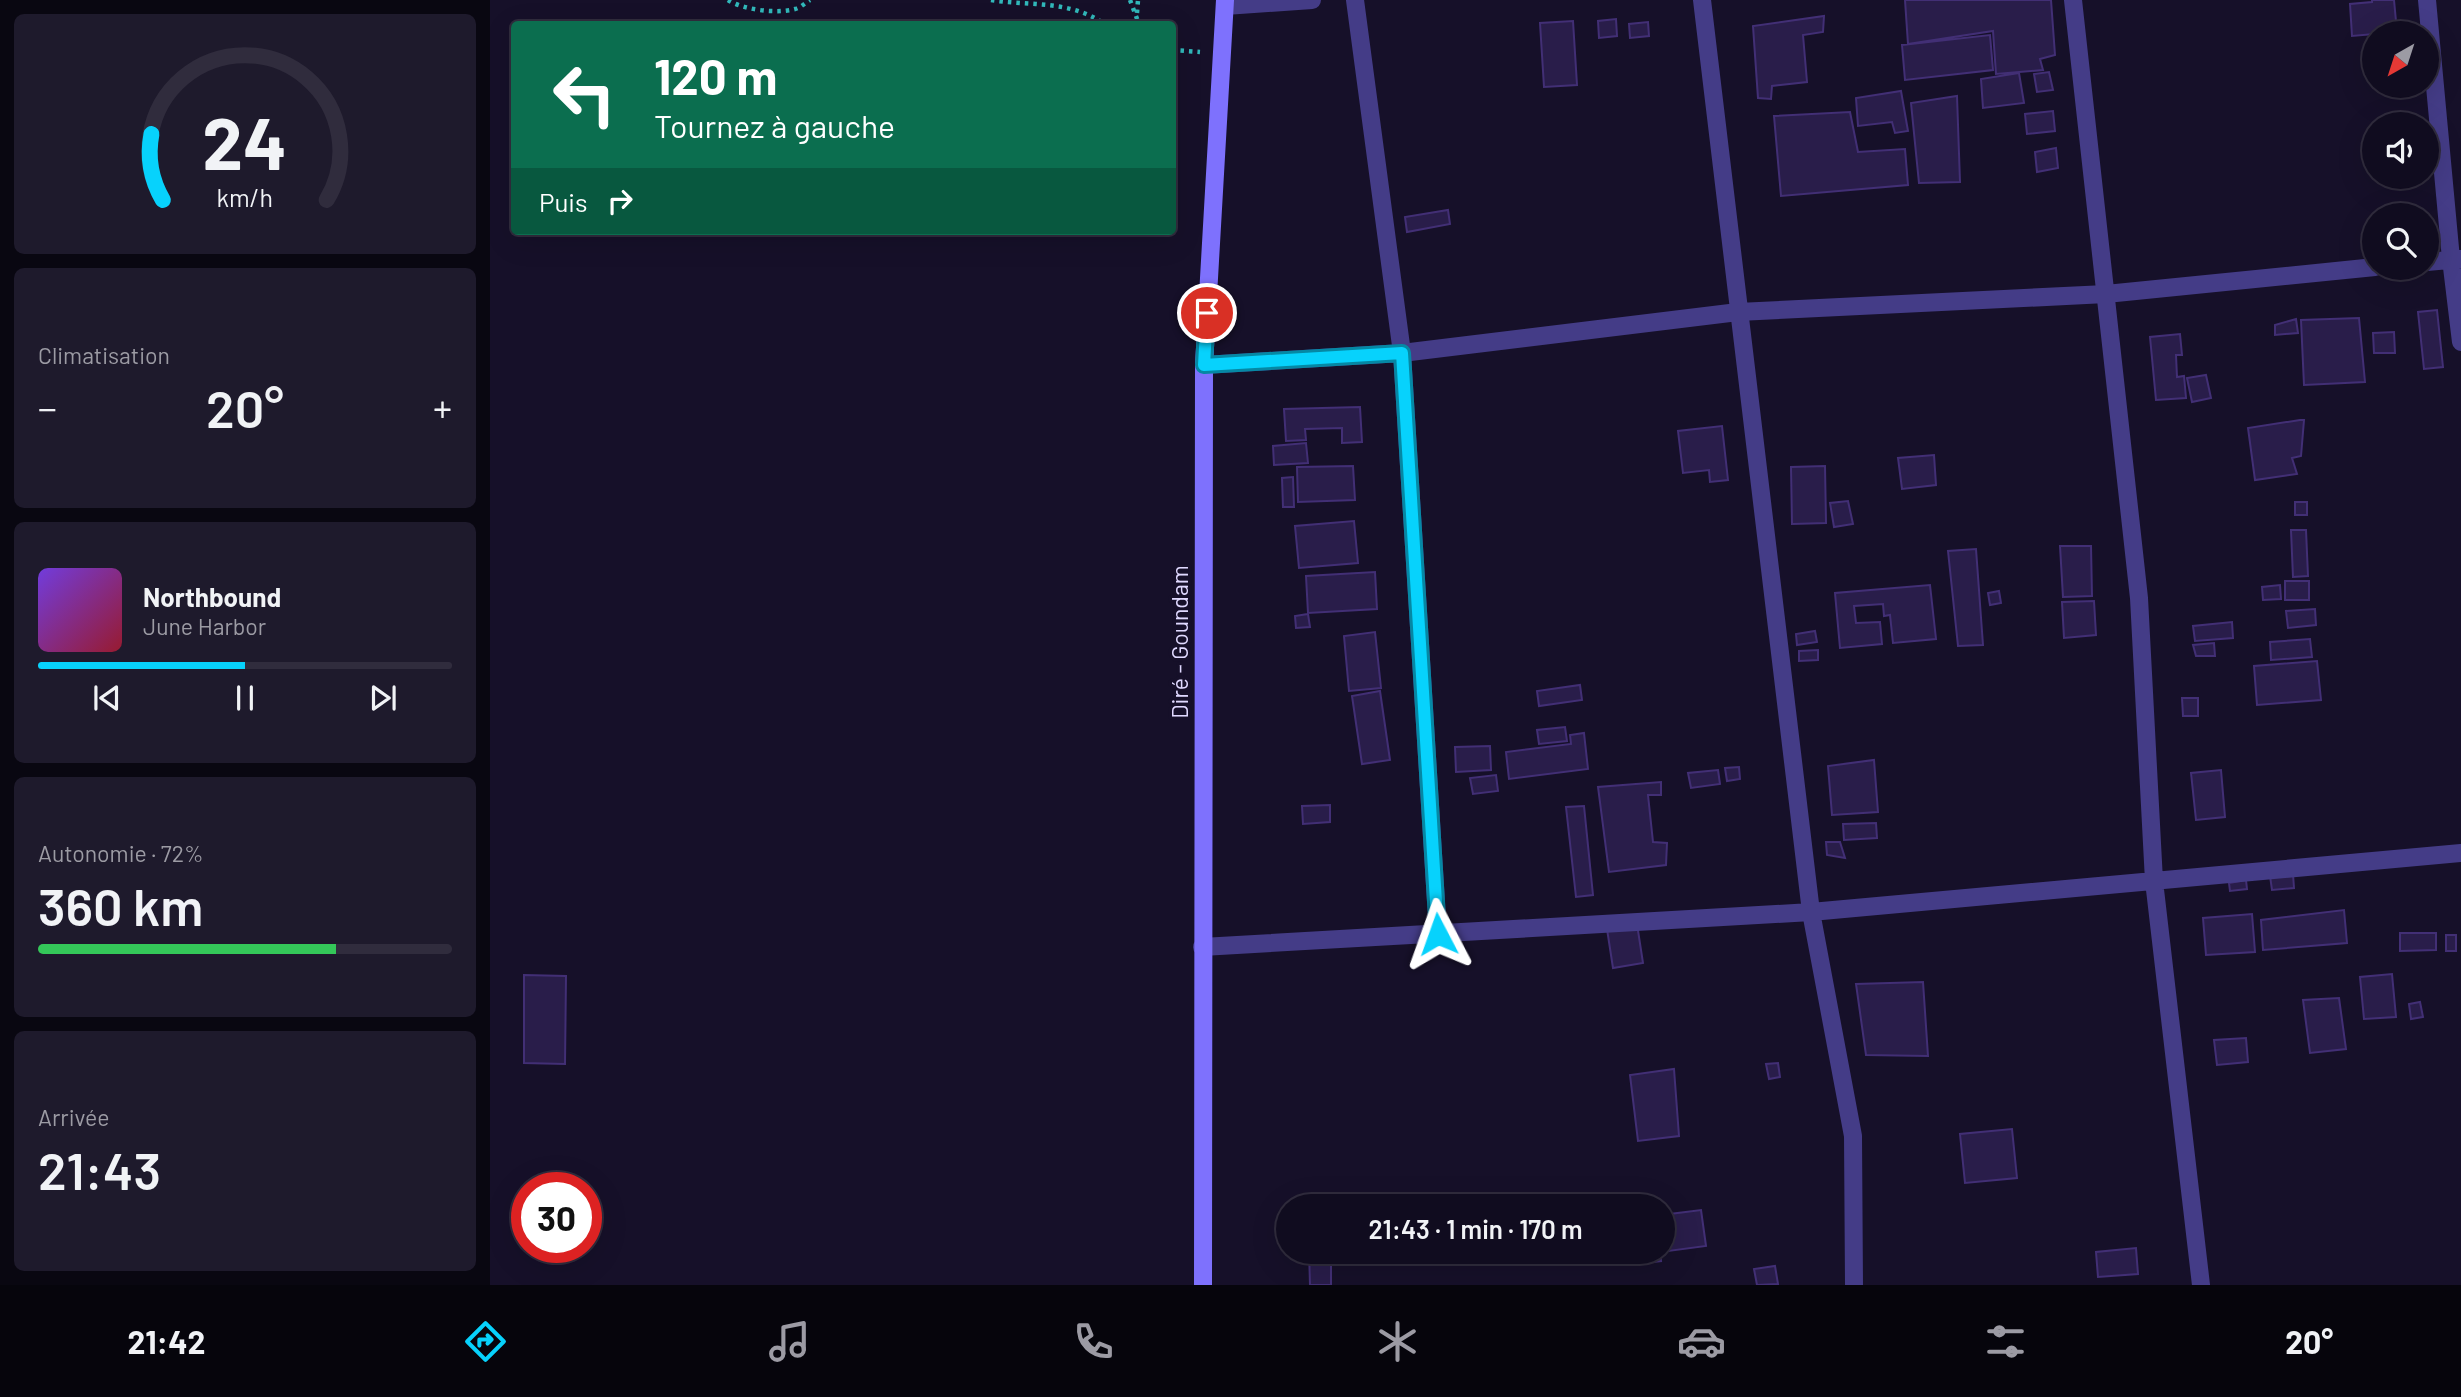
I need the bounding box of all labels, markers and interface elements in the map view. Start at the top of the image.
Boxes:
north arrow [2362,21,2440,98]
map controls [2362,21,2439,280]
text: 120 m [654,46,777,105]
icon: left [539,49,630,140]
text: 24 [203,97,287,185]
text: Tournez à gauche [654,106,895,144]
button: sound [2362,112,2439,189]
text: km/h [217,182,273,212]
icon: right [601,182,639,220]
text: Puis [539,186,587,217]
button: search [2362,203,2439,280]
pin [1177,283,1237,343]
icon: arrive [1188,294,1226,332]
text: Climatisation [38,341,170,369]
text: 20° [206,376,284,438]
text: − [38,384,57,430]
text: + [433,384,452,430]
street label: Diré - Goundam [1165,565,1193,719]
text: Northbound [143,581,281,612]
text: June Harbor [143,612,266,640]
icon: previous [88,679,126,717]
icon: pause [226,679,264,717]
icon: next [364,679,402,717]
text: Autonomie · 72% [38,839,204,867]
text: 360 km [38,874,203,936]
position arrow [1401,897,1475,971]
text: Arrivée [38,1103,110,1131]
text: 21:43 [38,1138,161,1200]
speed limit sign: 30 [511,1172,602,1263]
text: 21:43 · 1 min · 170 m [1368,1213,1583,1244]
icon: directions [461,1317,510,1366]
icon: music [765,1317,814,1366]
icon: phone [1069,1317,1118,1366]
icon: climate [1373,1317,1422,1366]
icon: car [1677,1317,1726,1366]
icon: filters [1981,1317,2030,1366]
text: 21:42 [128,1322,206,1360]
text: 20° [2285,1322,2333,1360]

